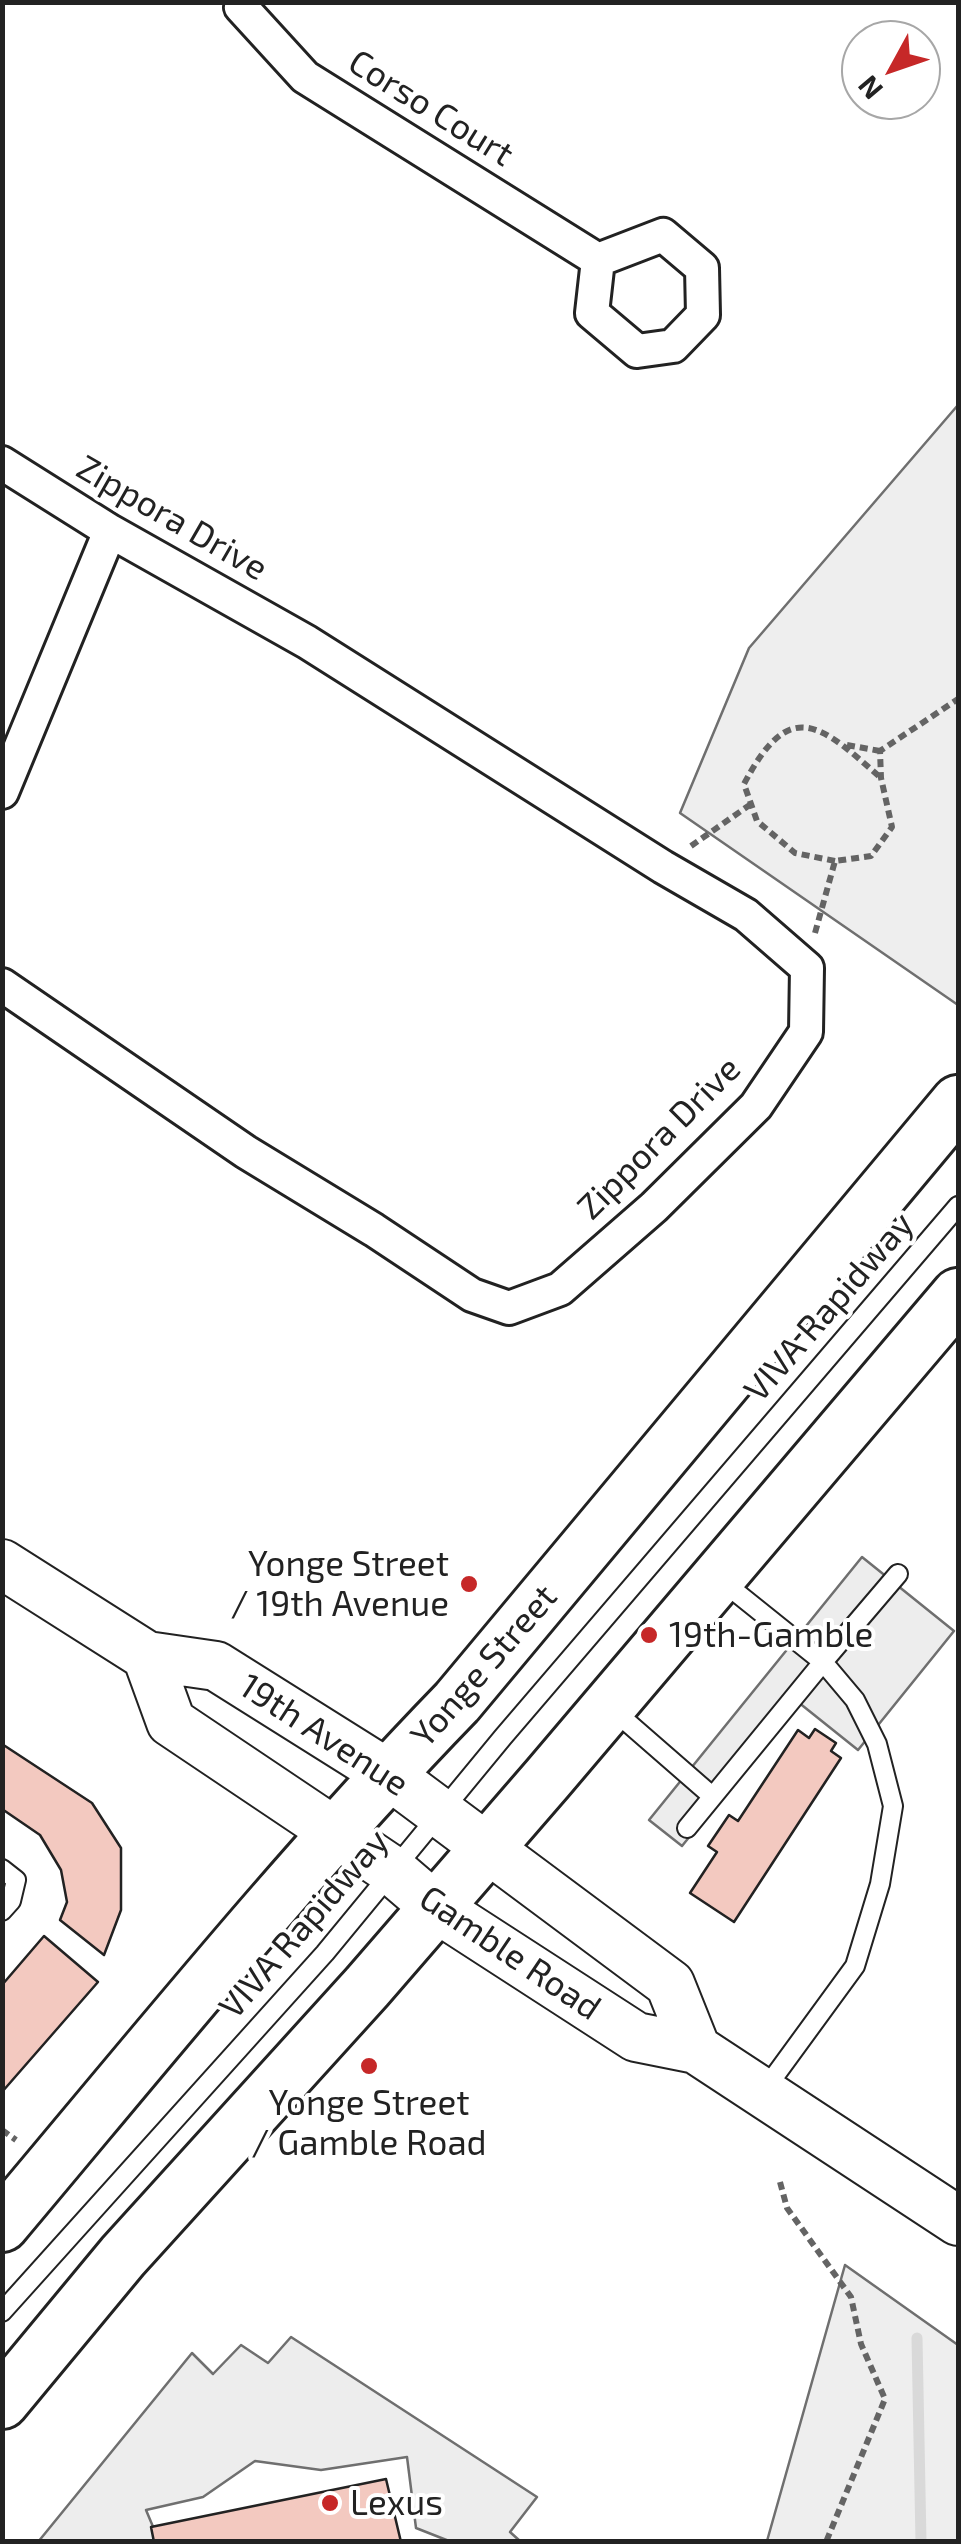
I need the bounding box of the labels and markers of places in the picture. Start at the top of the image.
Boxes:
place label: Yonge Street / 19th Avenue [230,1543,449,1625]
marker: Yonge Street / 19th Avenue [458,1573,480,1595]
place label: 19th-Gamble [669,1614,873,1656]
marker: 19th-Gamble [638,1624,660,1646]
marker: Yonge Street / Gamble Road [358,2055,380,2077]
place label: Yonge Street / Gamble Road [251,2082,487,2164]
place label: Lexus [350,2482,443,2524]
marker: Lexus [319,2492,341,2514]

